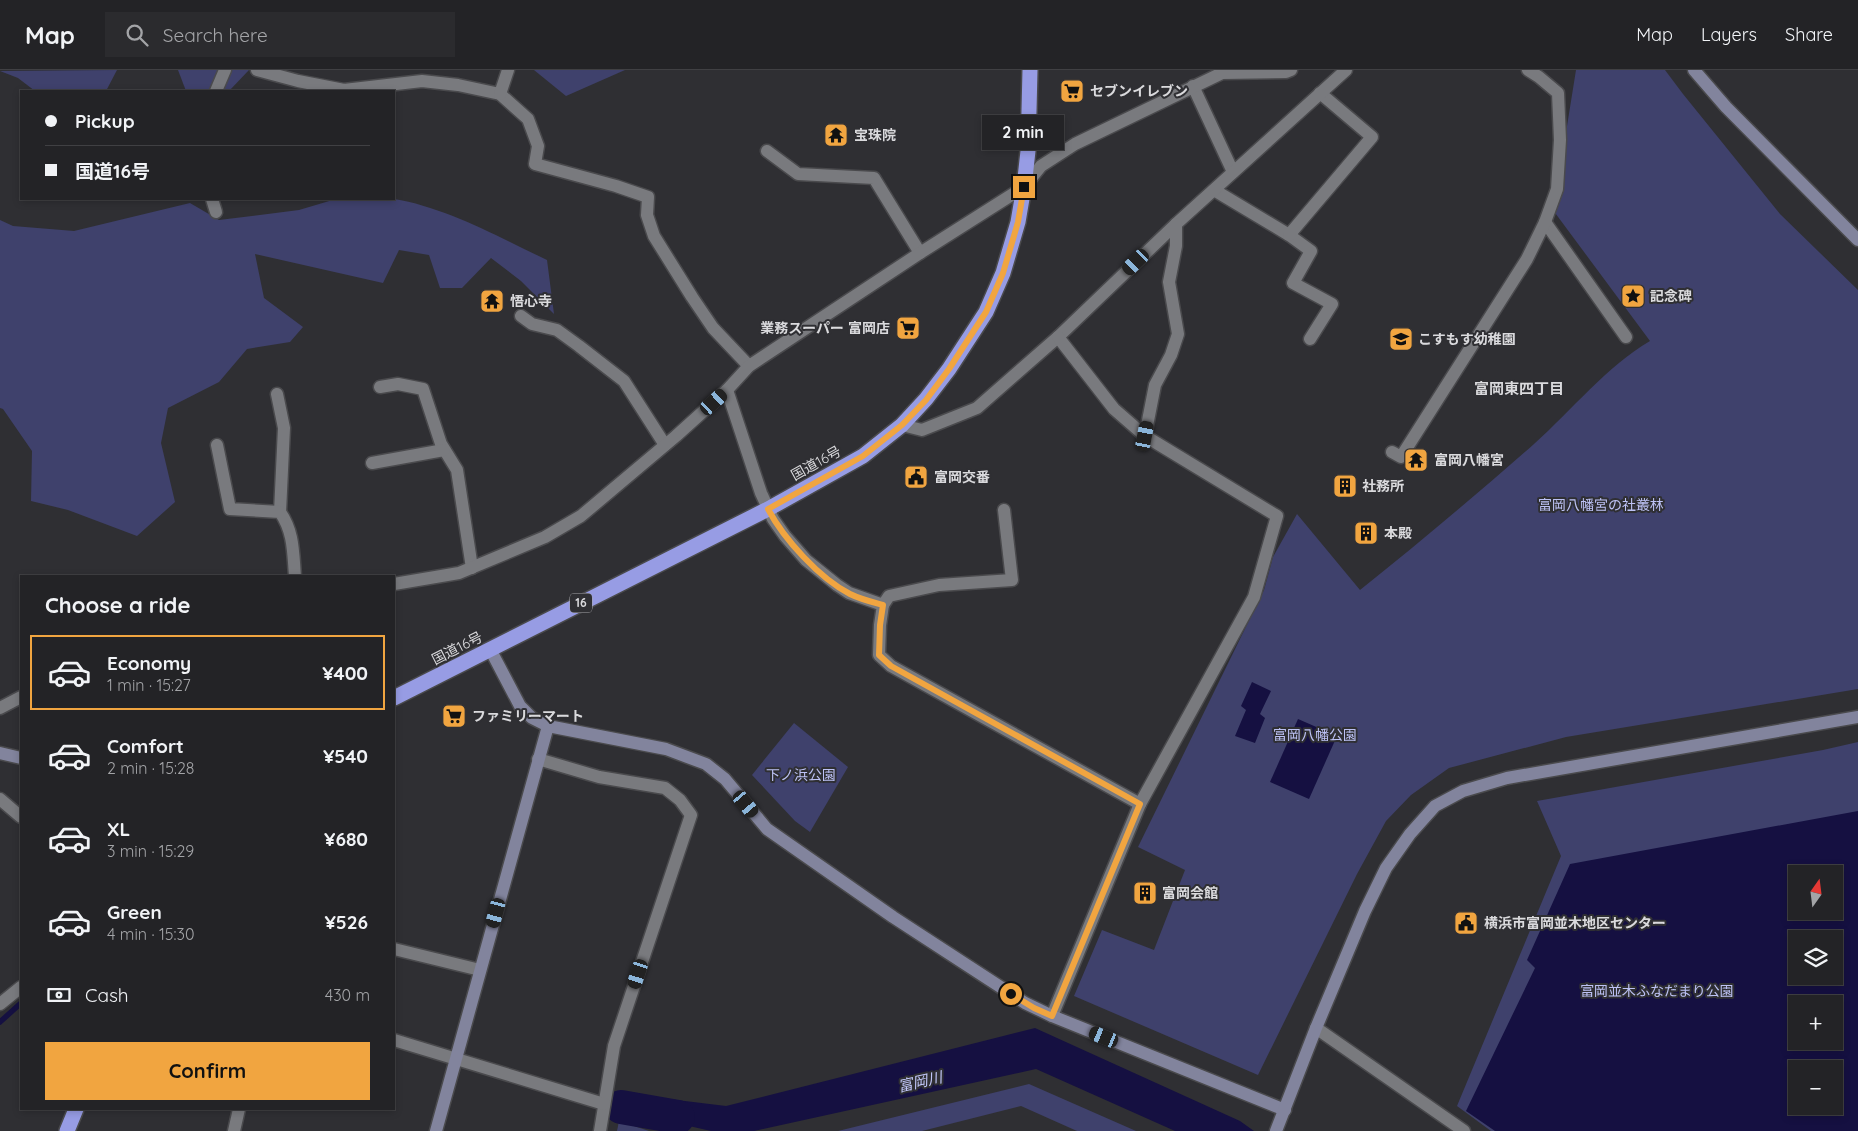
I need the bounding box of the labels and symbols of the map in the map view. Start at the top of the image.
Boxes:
supermarket icon: セブンイレブン [1059,78,1085,104]
place label: セブンイレブン [1090,82,1188,100]
callout: 2 min [983,114,1065,150]
temple icon: 宝珠院 [823,122,849,148]
place label: 宝珠院 [854,126,896,144]
route end [1013,176,1035,198]
car [1120,246,1152,278]
place icon: 記念碑 [1620,283,1646,309]
place label: 記念碑 [1650,287,1692,305]
temple icon: 悟心寺 [479,288,505,314]
place label: 悟心寺 [510,292,552,310]
supermarket icon: 業務スーパー 富岡店 [895,315,921,341]
place label: 業務スーパー 富岡店 [760,319,890,337]
school or university icon: こすもす幼稚園 [1388,326,1414,352]
place label: こすもす幼稚園 [1418,330,1516,348]
district label: 富岡東四丁目 [1474,379,1564,398]
car [697,386,730,418]
car [1134,420,1155,452]
street label: 国道16号 [788,442,844,484]
temple icon: 富岡八幡宮 [1403,447,1429,473]
place label: 富岡八幡宮 [1434,451,1504,469]
public building icon: 富岡交番 [903,464,929,490]
place label: 富岡交番 [934,468,990,486]
building icon: 社務所 [1332,473,1358,499]
place label: 社務所 [1362,477,1404,495]
park label: 富岡八幡宮の社叢林 [1538,496,1664,514]
building icon: 本殿 [1353,520,1379,546]
place label: 本殿 [1384,524,1412,542]
road number: 16 [570,594,592,612]
street label: 国道16号 [429,628,485,668]
supermarket icon: ファミリーマート [441,703,467,729]
place label: ファミリーマート [472,707,584,725]
park label: 富岡八幡公園 [1273,726,1357,744]
park label: 下ノ浜公園 [766,766,836,784]
car [730,788,761,820]
north arrow [1788,865,1842,920]
building icon: 富岡会館 [1132,880,1158,906]
place label: 富岡会館 [1162,884,1218,902]
car [484,897,507,929]
public building icon: 横浜市富岡並木地区センター [1453,910,1479,936]
place label: 横浜市富岡並木地区センター [1484,914,1666,932]
car [626,957,649,991]
park label: 富岡並木ふなだまり公園 [1580,982,1734,1000]
route start [1000,983,1022,1005]
car [1087,1024,1120,1050]
water label: 富岡川 [896,1067,946,1096]

